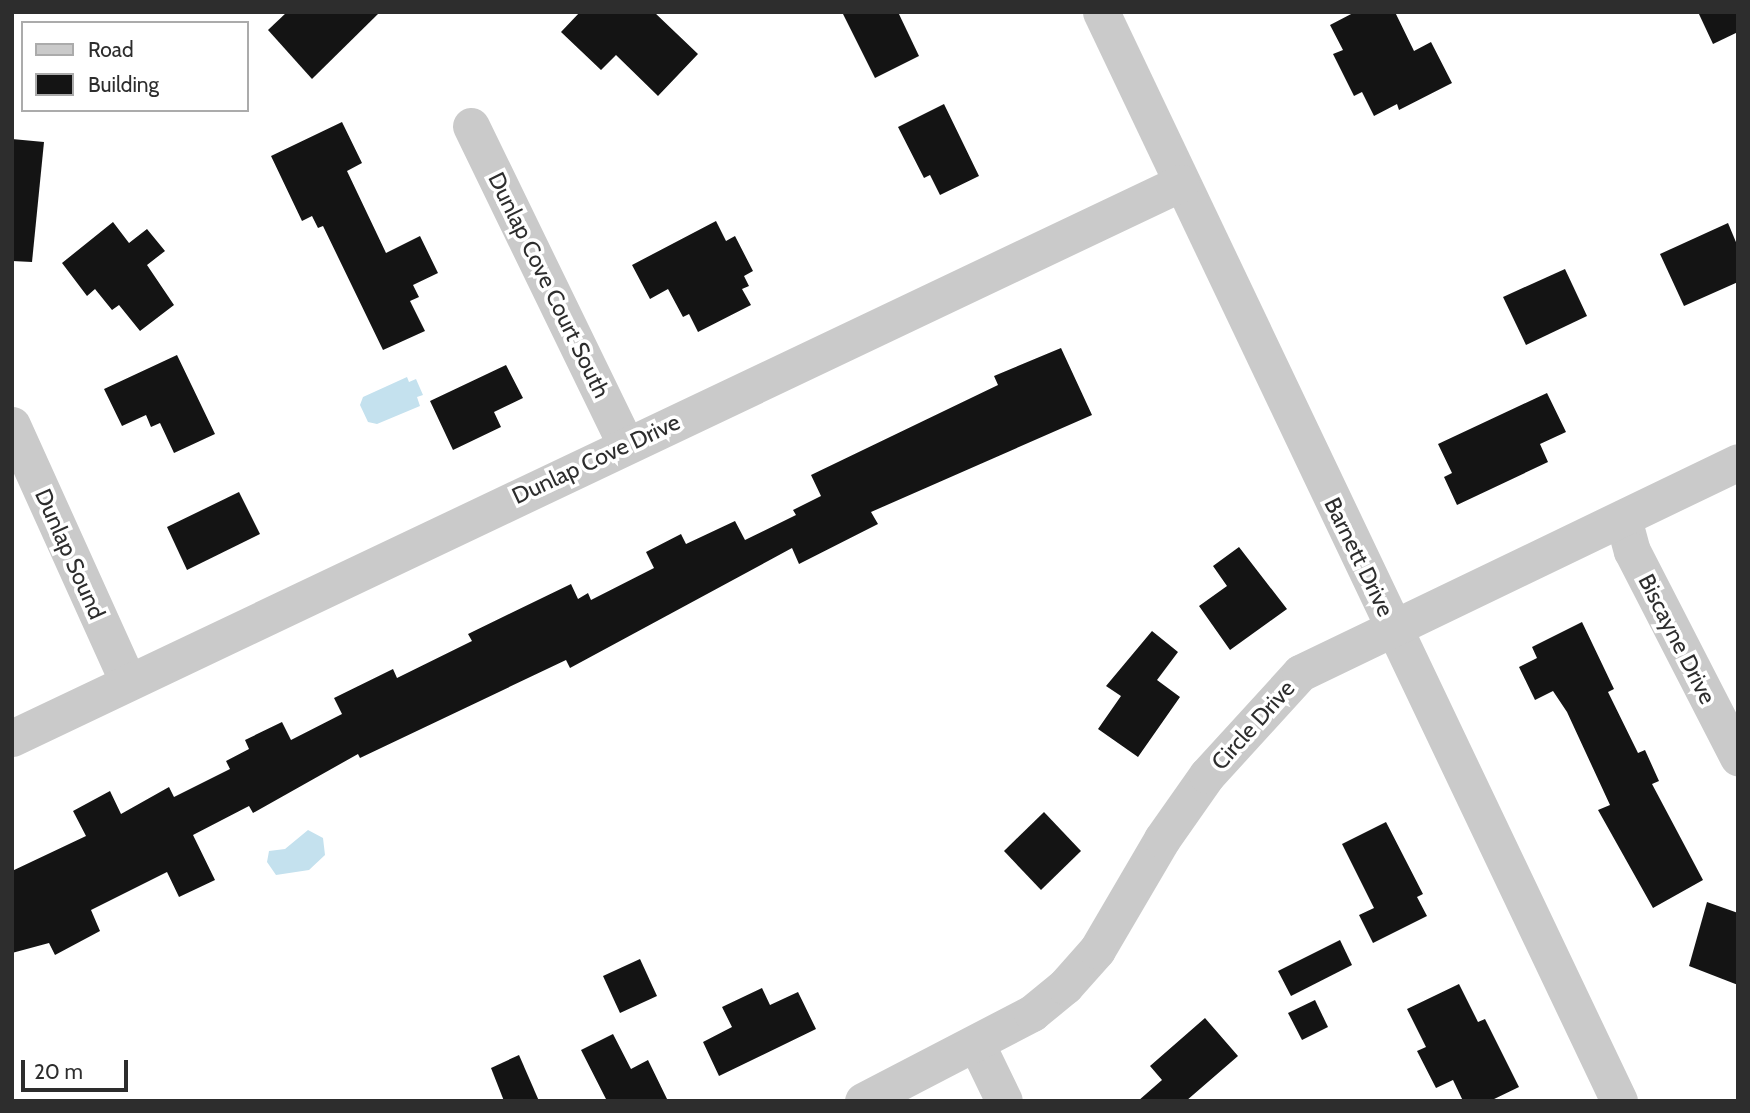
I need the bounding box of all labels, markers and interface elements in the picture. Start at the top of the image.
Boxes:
legend [21,21,248,112]
text: Road [88,37,134,62]
text: Building [88,72,159,97]
street label: Dunlap Cove Court South [482,168,616,402]
street label: Dunlap Cove Drive [508,408,684,510]
street label: Dunlap Sound [29,485,111,623]
street label: Barnett Drive [1318,493,1400,621]
street label: Biscayne Drive [1632,569,1722,709]
street label: Circle Drive [1206,675,1300,775]
scale bar [24,1046,131,1090]
text: 20 m [34,1059,83,1084]

